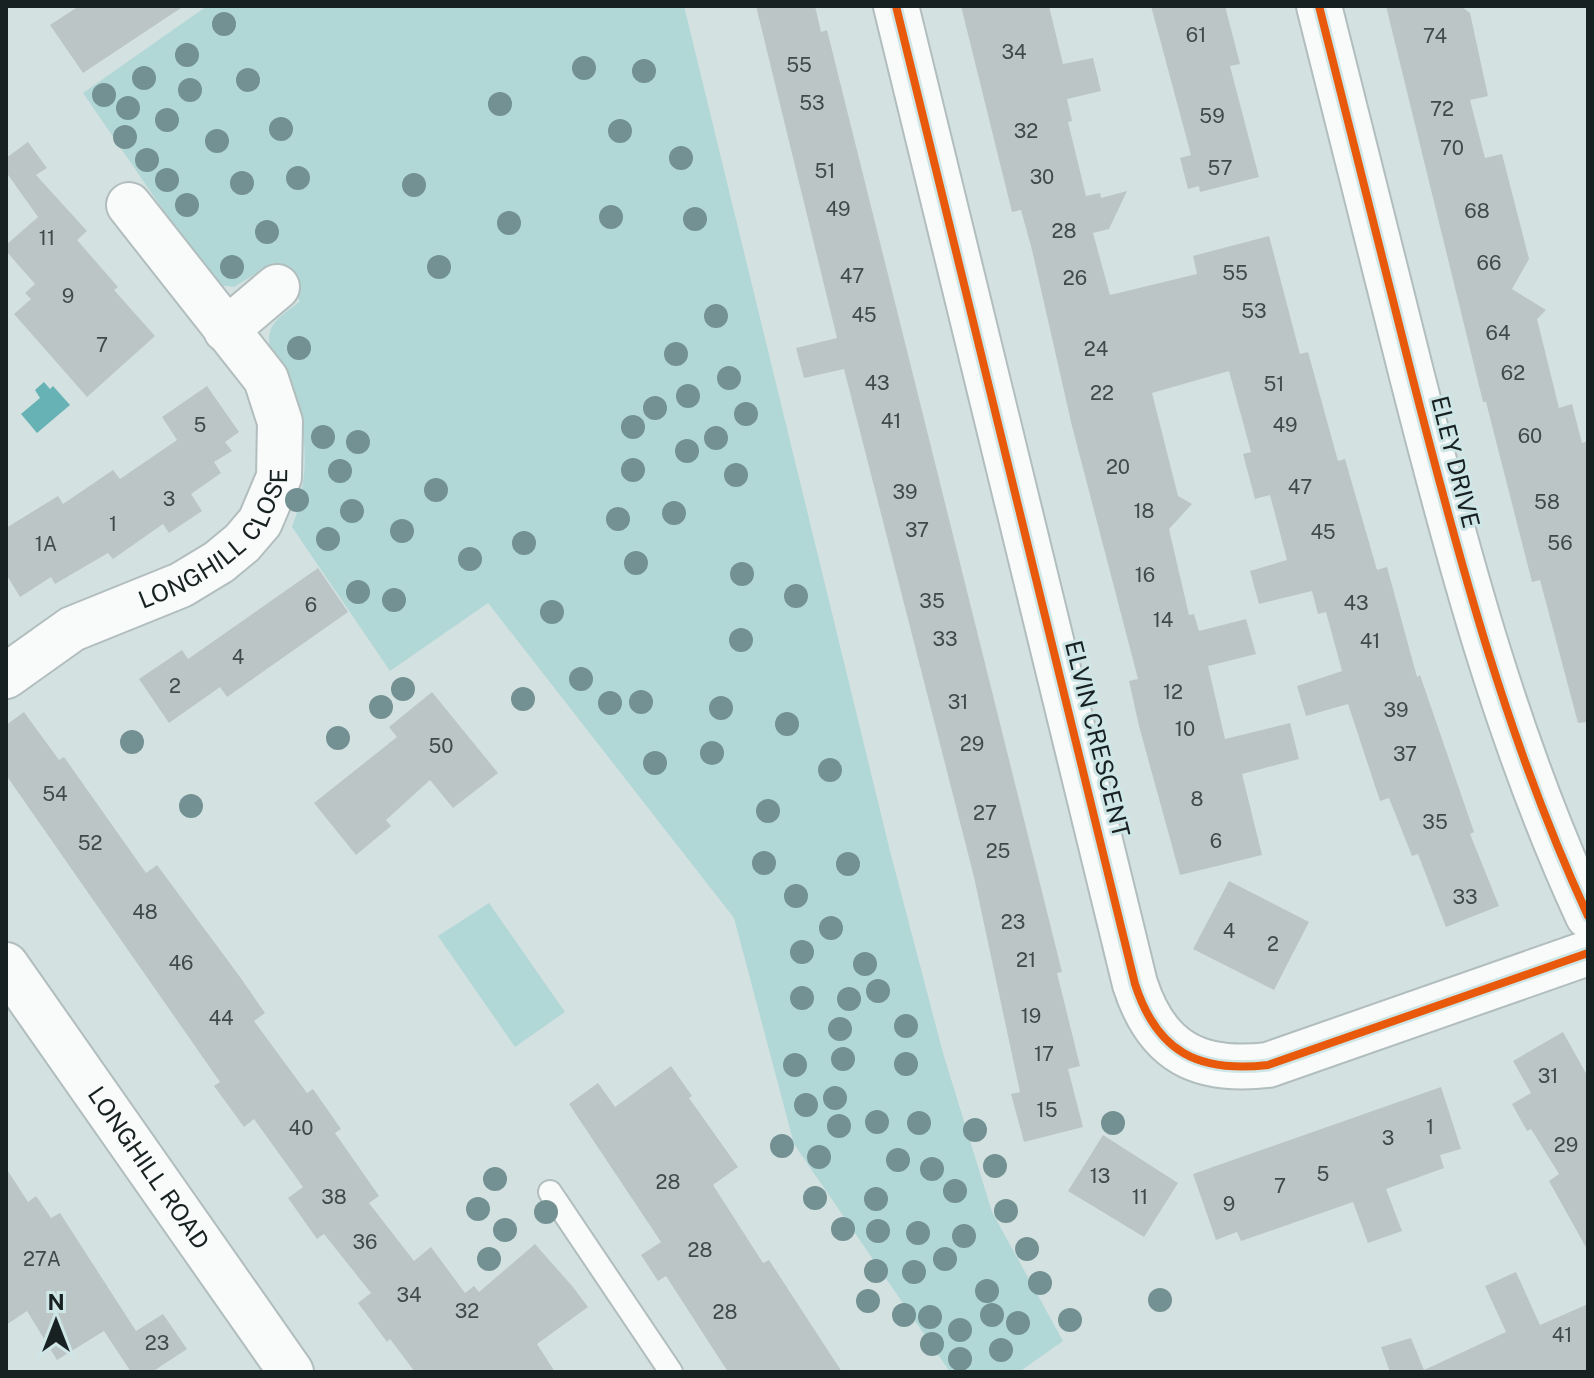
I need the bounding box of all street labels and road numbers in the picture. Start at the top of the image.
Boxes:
street label: ELEY DRIVE [1426,393,1486,531]
street label: LONGHILL CLOSE [134,468,292,614]
street label: ELVIN CRESCENT [1060,638,1136,840]
street label: LONGHILL ROAD [83,1081,216,1254]

